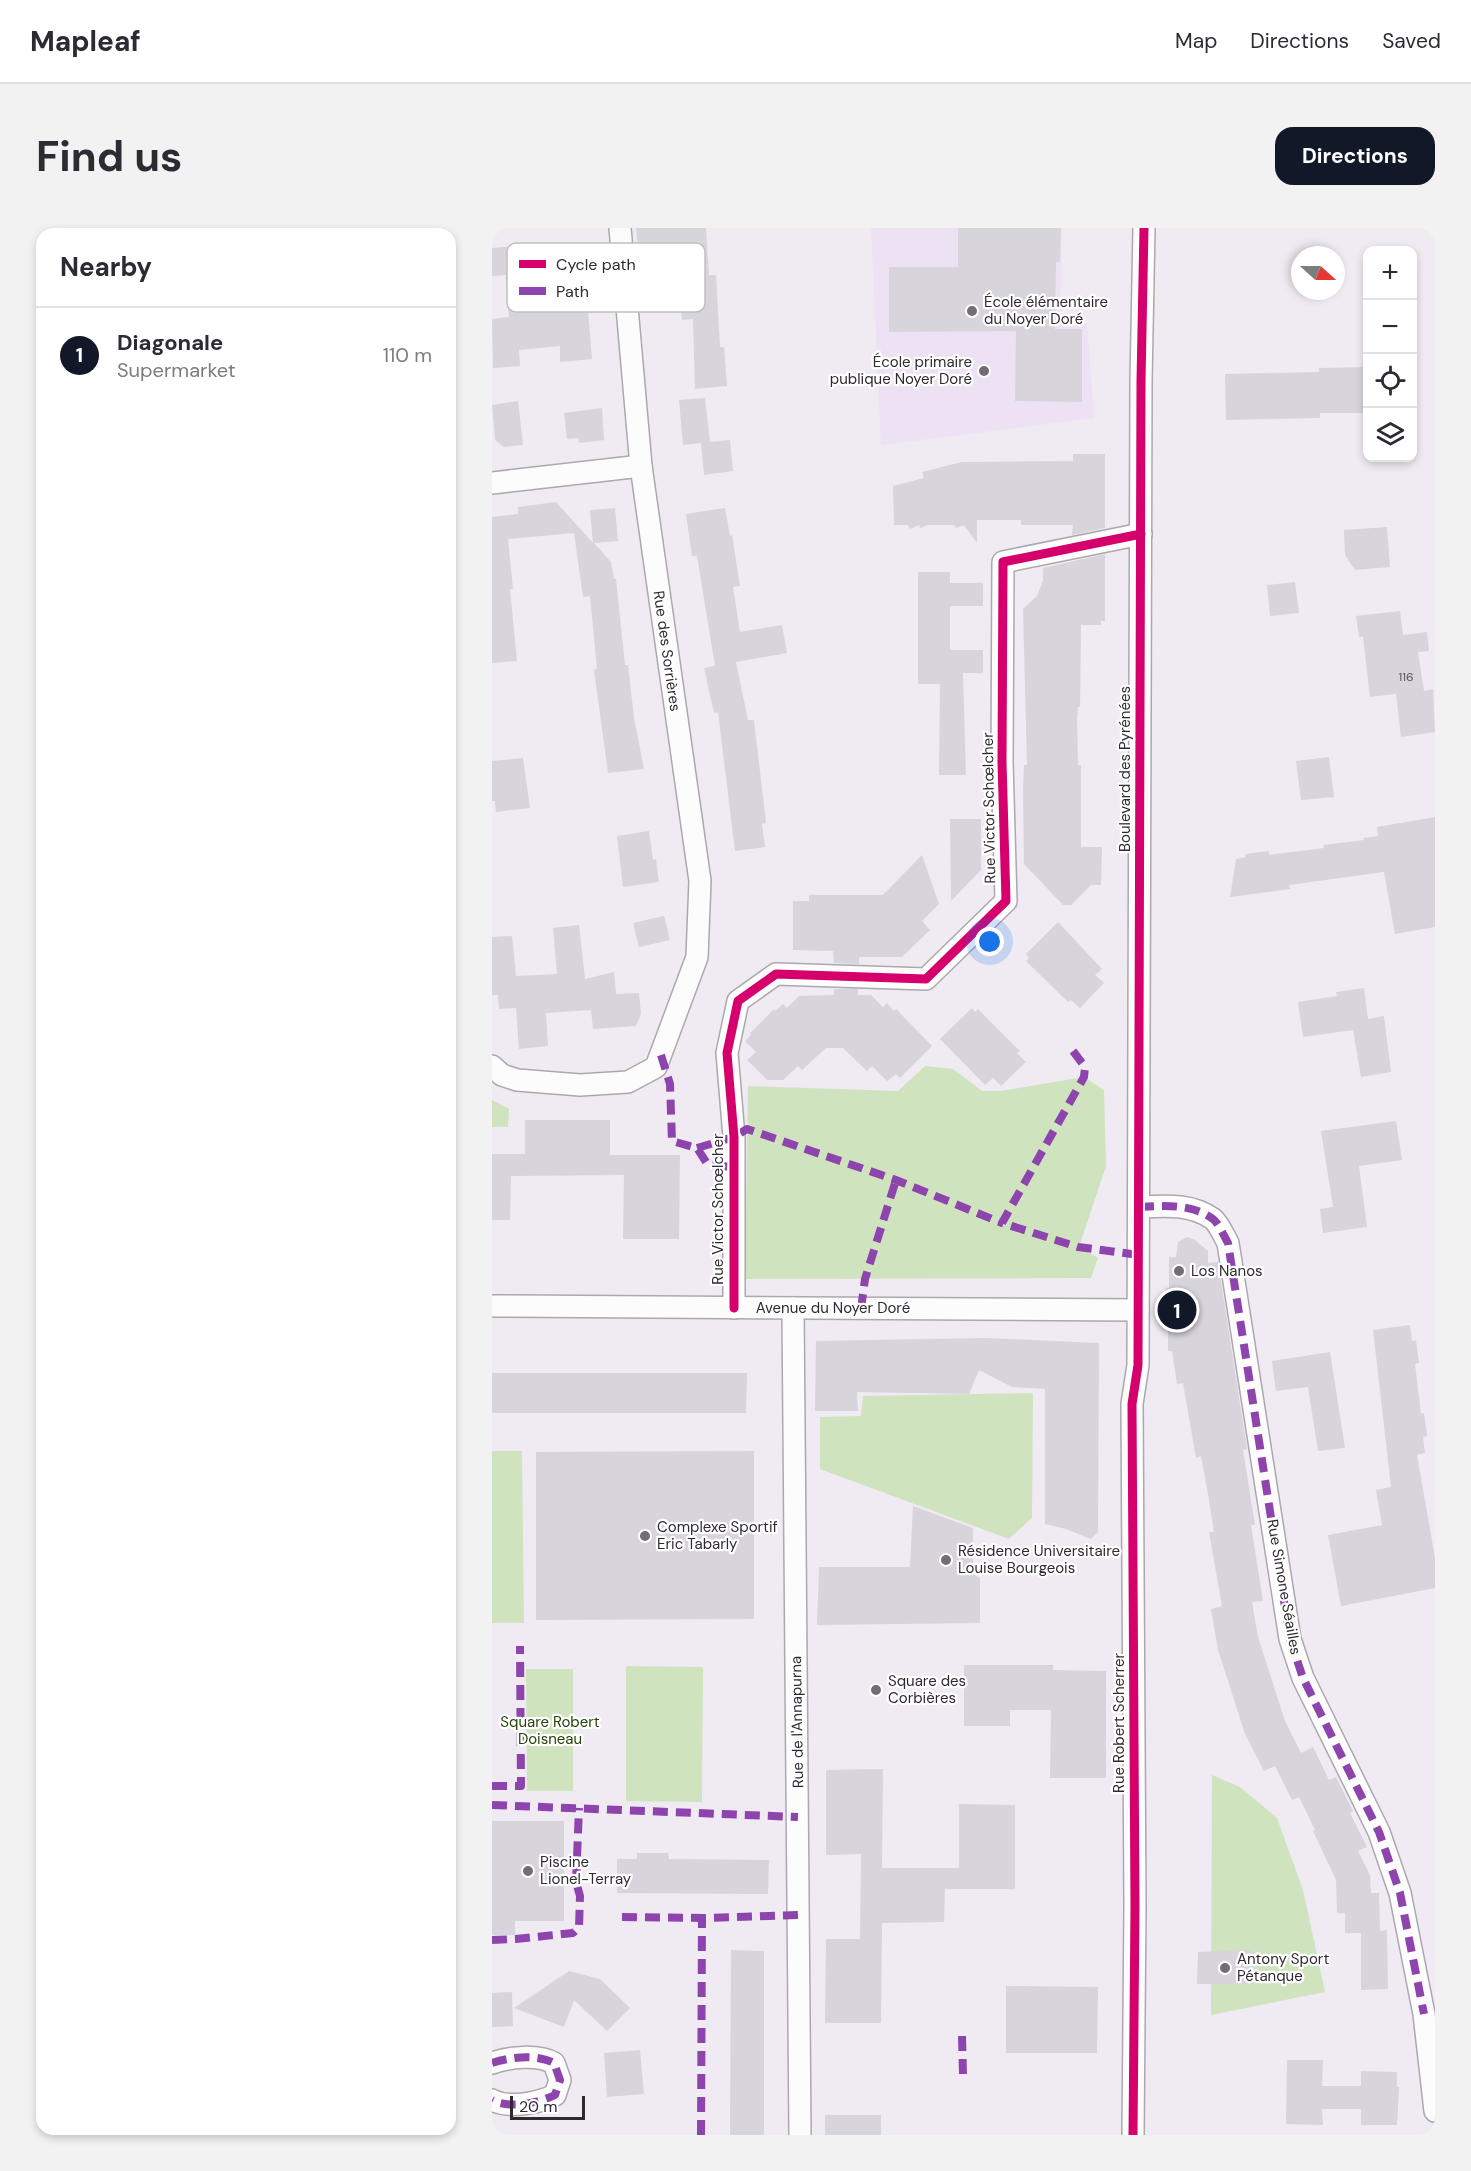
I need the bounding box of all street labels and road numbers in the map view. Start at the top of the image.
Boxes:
street label: Rue des Sorrières [649,589,685,713]
street label: Boulevard des Pyrénées [1115,686,1135,852]
street label: Rue Victor Schœlcher [978,732,1000,884]
street label: Rue Victor Schœlcher [708,1133,728,1285]
street label: Avenue du Noyer Doré [756,1298,910,1318]
street label: Rue Simone Séailles [1262,1518,1306,1656]
street label: Rue Robert Scherrer [1109,1653,1129,1793]
street label: Rue de l'Annapurna [786,1656,808,1788]

